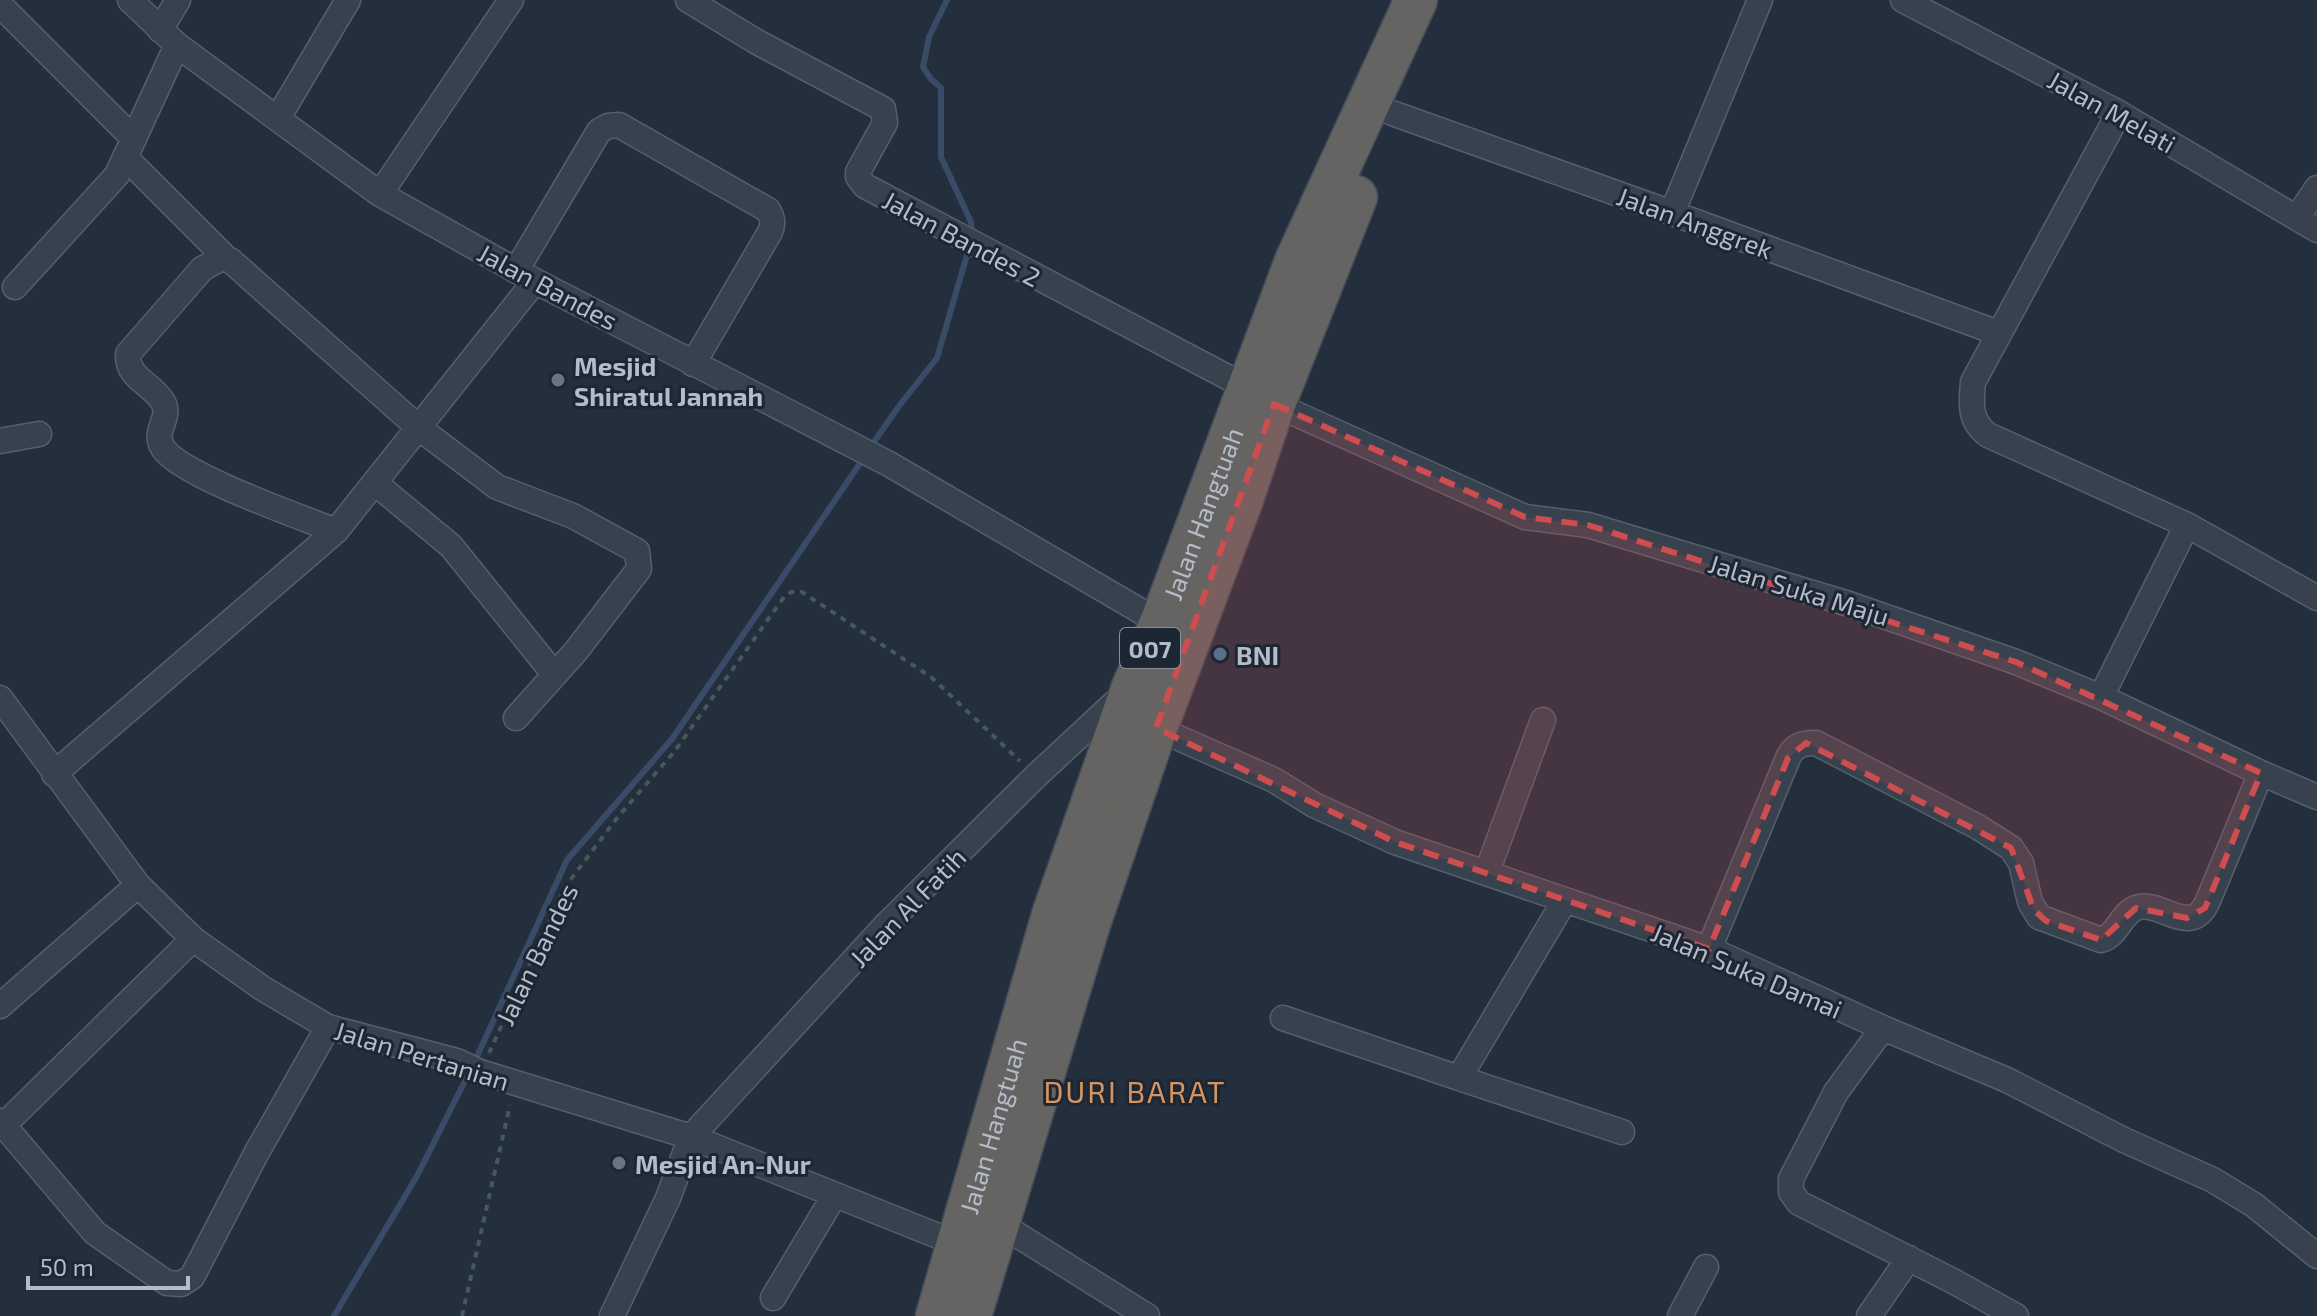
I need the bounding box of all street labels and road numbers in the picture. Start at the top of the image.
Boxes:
street label: Jalan Melati [2043,63,2181,159]
street label: Jalan Anggrek [1613,180,1777,264]
street label: Jalan Bandes 2 [878,183,1046,293]
street label: Jalan Bandes [473,236,623,336]
street label: Jalan Hangtuah [1156,423,1248,604]
street label: Jalan Suka Maju [1705,547,1893,631]
road number: 007 [1120,628,1180,668]
street label: Jalan Al Fatih [843,841,971,973]
street label: Jalan Bandes [488,878,584,1030]
street label: Jalan Suka Damai [1647,916,1847,1024]
street label: Jalan Pertanian [331,1014,513,1096]
street label: Jalan Hangtuah [952,1034,1032,1217]

